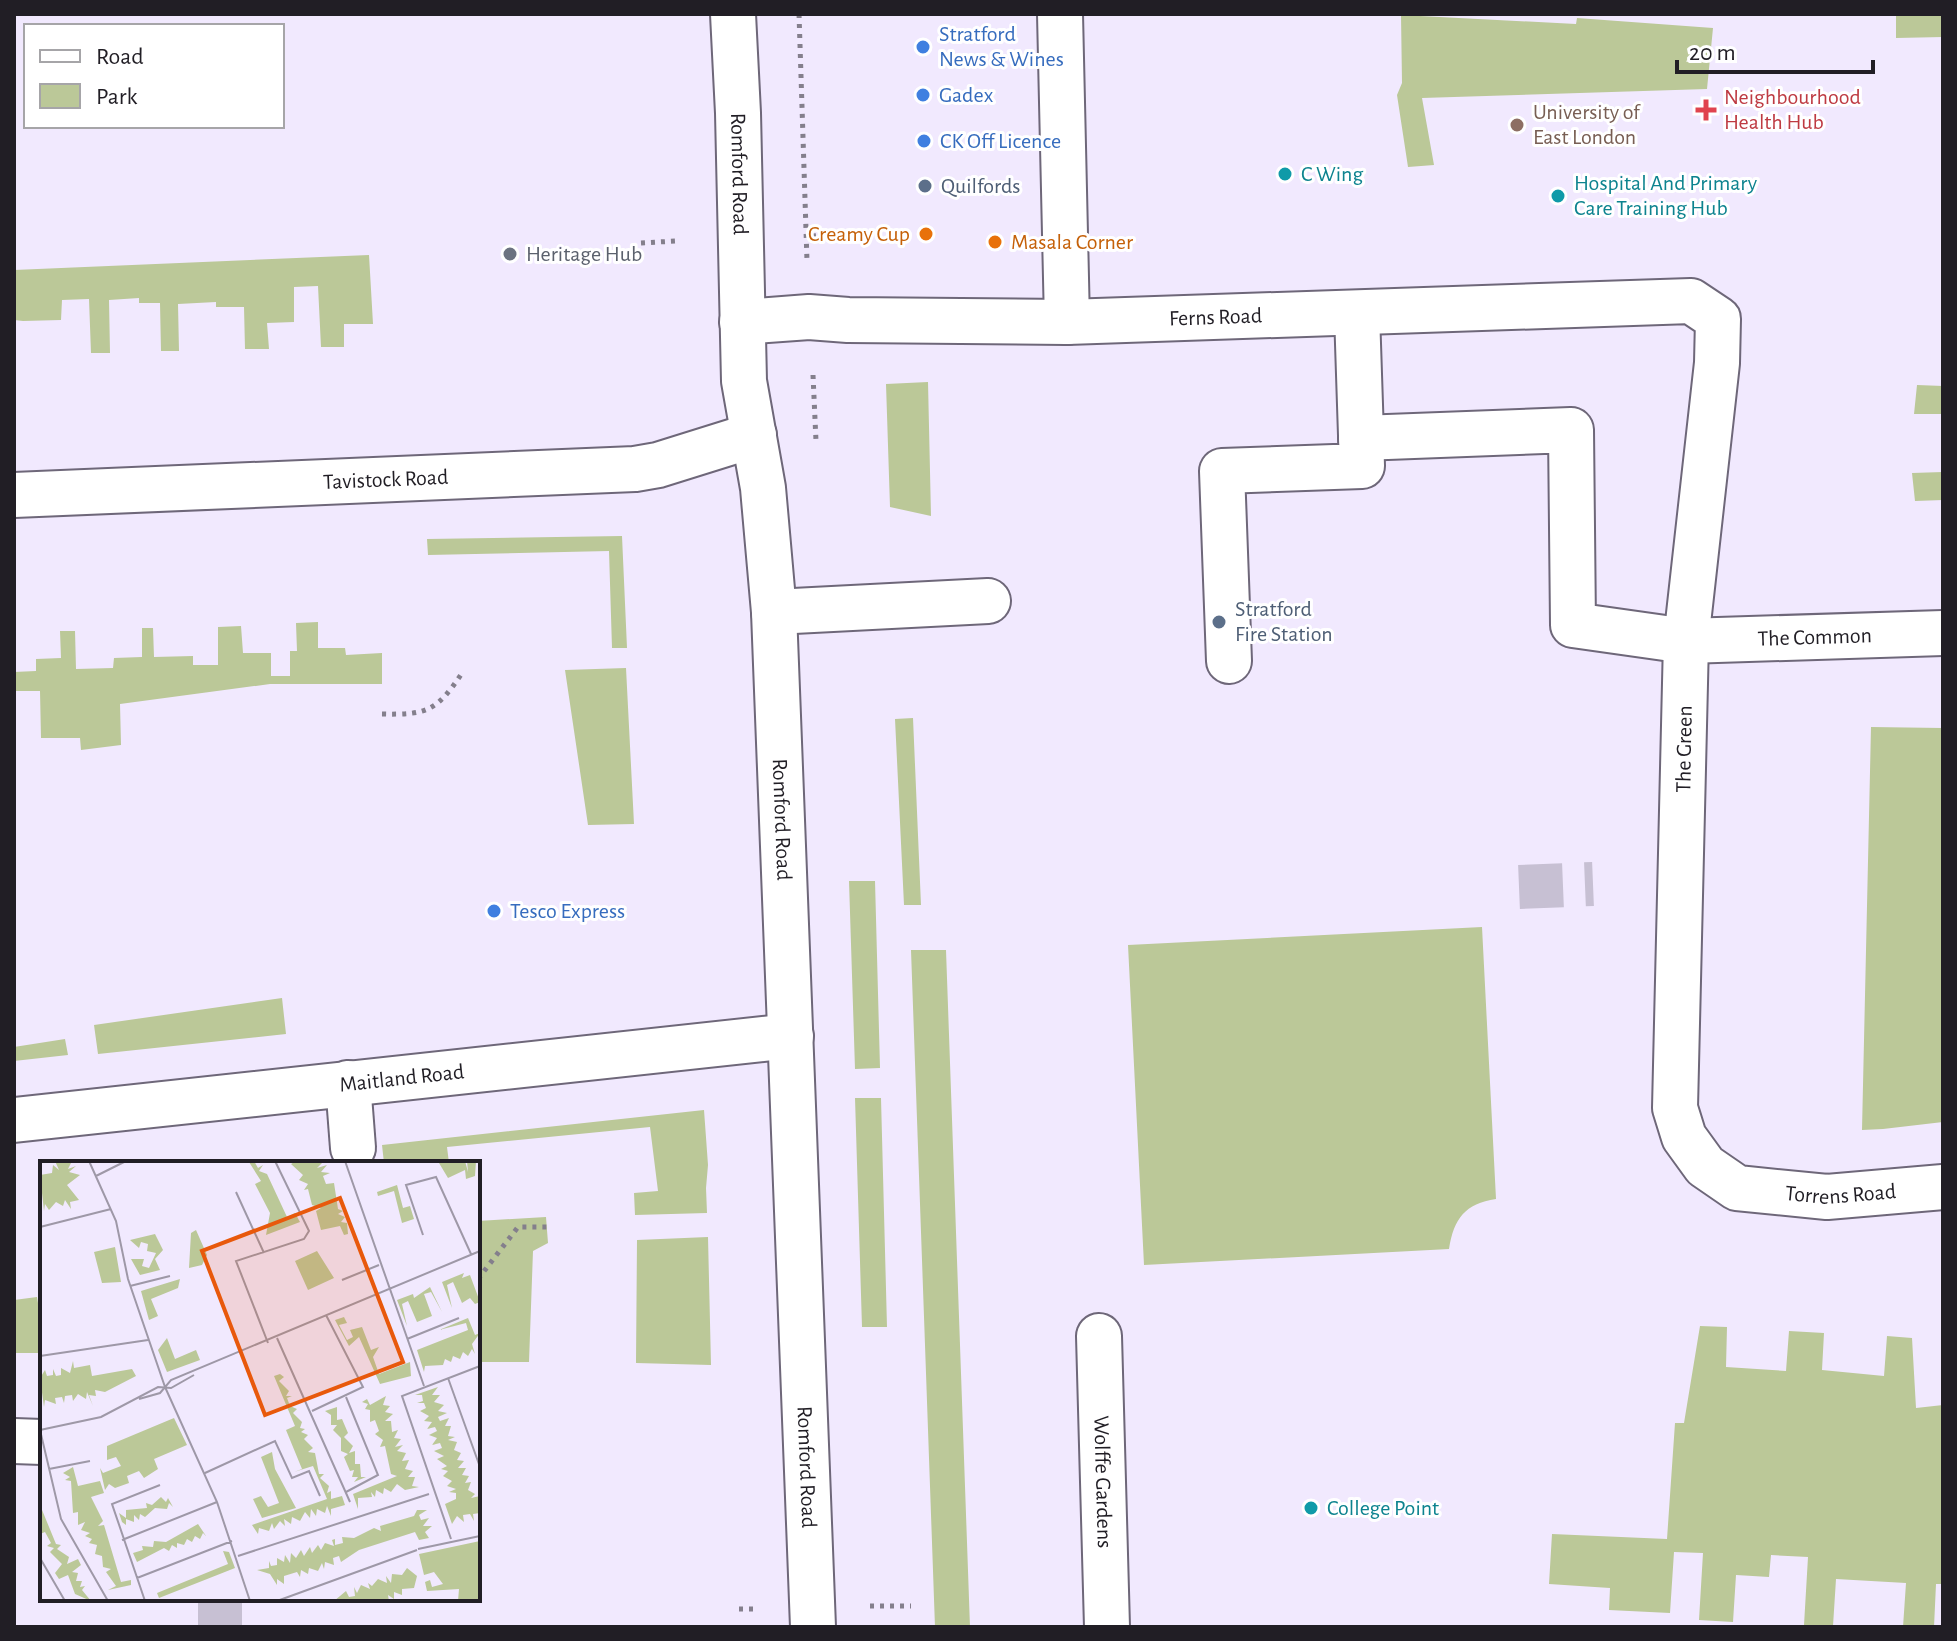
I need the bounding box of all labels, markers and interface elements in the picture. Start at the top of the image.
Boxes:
place label: Stratford News & Wines [939,23,1064,70]
legend [24,24,284,128]
scale bar [1677,24,1873,74]
marker: Stratford News & Wines [914,38,932,56]
text: 20 m [1689,41,1736,65]
text: Road [96,45,144,69]
place label: Gadex [939,84,994,106]
text: Park [96,85,137,109]
marker: Gadex [914,86,932,104]
place label: Neighbourhood Health Hub [1724,86,1861,133]
marker: Neighbourhood Health Hub [1695,99,1717,121]
place label: University of East London [1533,101,1641,148]
street label: Romford Road [727,113,752,235]
marker: University of East London [1508,116,1526,134]
place label: CK Off Licence [940,130,1061,152]
marker: CK Off Licence [915,132,933,150]
place label: C Wing [1301,163,1363,185]
marker: C Wing [1276,165,1294,183]
place label: Hospital And Primary Care Training Hub [1574,172,1758,219]
place label: Quilfords [941,175,1021,197]
marker: Quilfords [916,177,934,195]
marker: Hospital And Primary Care Training Hub [1549,187,1567,205]
place label: Creamy Cup [808,223,910,245]
marker: Creamy Cup [917,225,935,243]
place label: Masala Corner [1011,231,1133,253]
marker: Masala Corner [986,233,1004,251]
place label: Heritage Hub [526,243,642,265]
marker: Heritage Hub [501,245,519,263]
street label: Ferns Road [1169,304,1262,330]
street label: Tavistock Road [323,466,449,493]
place label: Stratford Fire Station [1235,598,1333,645]
marker: Stratford Fire Station [1210,613,1228,631]
street label: The Common [1757,624,1872,650]
street label: The Green [1672,705,1696,793]
street label: Romford Road [769,758,795,881]
place label: Tesco Express [510,900,625,922]
marker: Tesco Express [485,902,503,920]
street label: Maitland Road [338,1060,465,1096]
inset map [40,1161,480,1601]
street label: Torrens Road [1784,1180,1897,1208]
street label: Romford Road [794,1406,820,1529]
street label: Wolffe Gardens [1090,1415,1116,1549]
place label: College Point [1327,1497,1439,1519]
marker: College Point [1302,1499,1320,1517]

